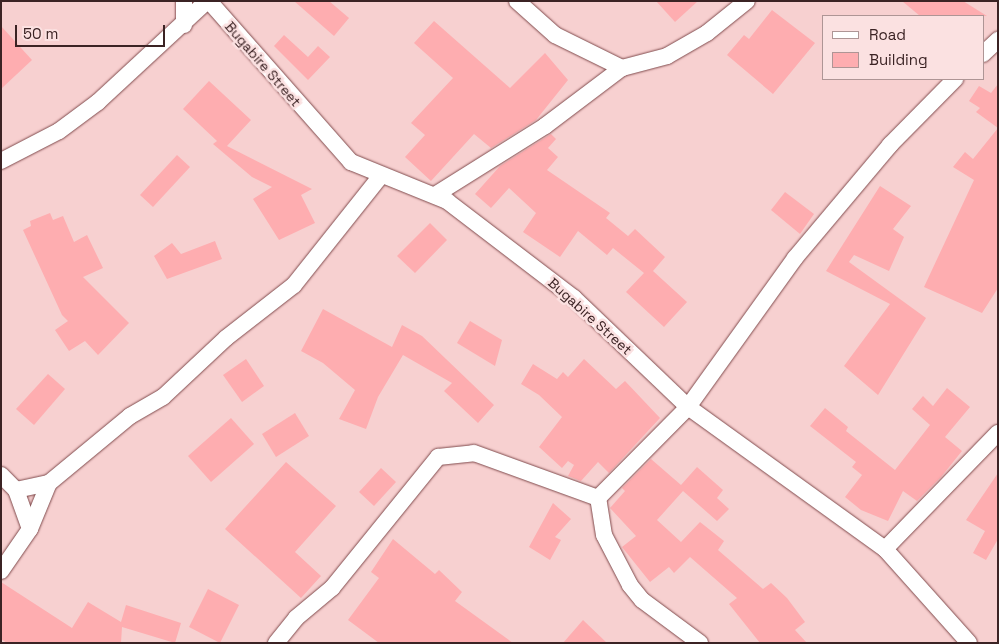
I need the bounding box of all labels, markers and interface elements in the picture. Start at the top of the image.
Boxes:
scale bar [18,15,168,47]
legend [822,15,984,80]
street label: Bugabire Street [222,18,304,110]
text: 50 m [23,24,58,43]
text: Road [869,25,906,44]
text: Building [869,50,928,69]
street label: Bugabire Street [545,274,635,358]

